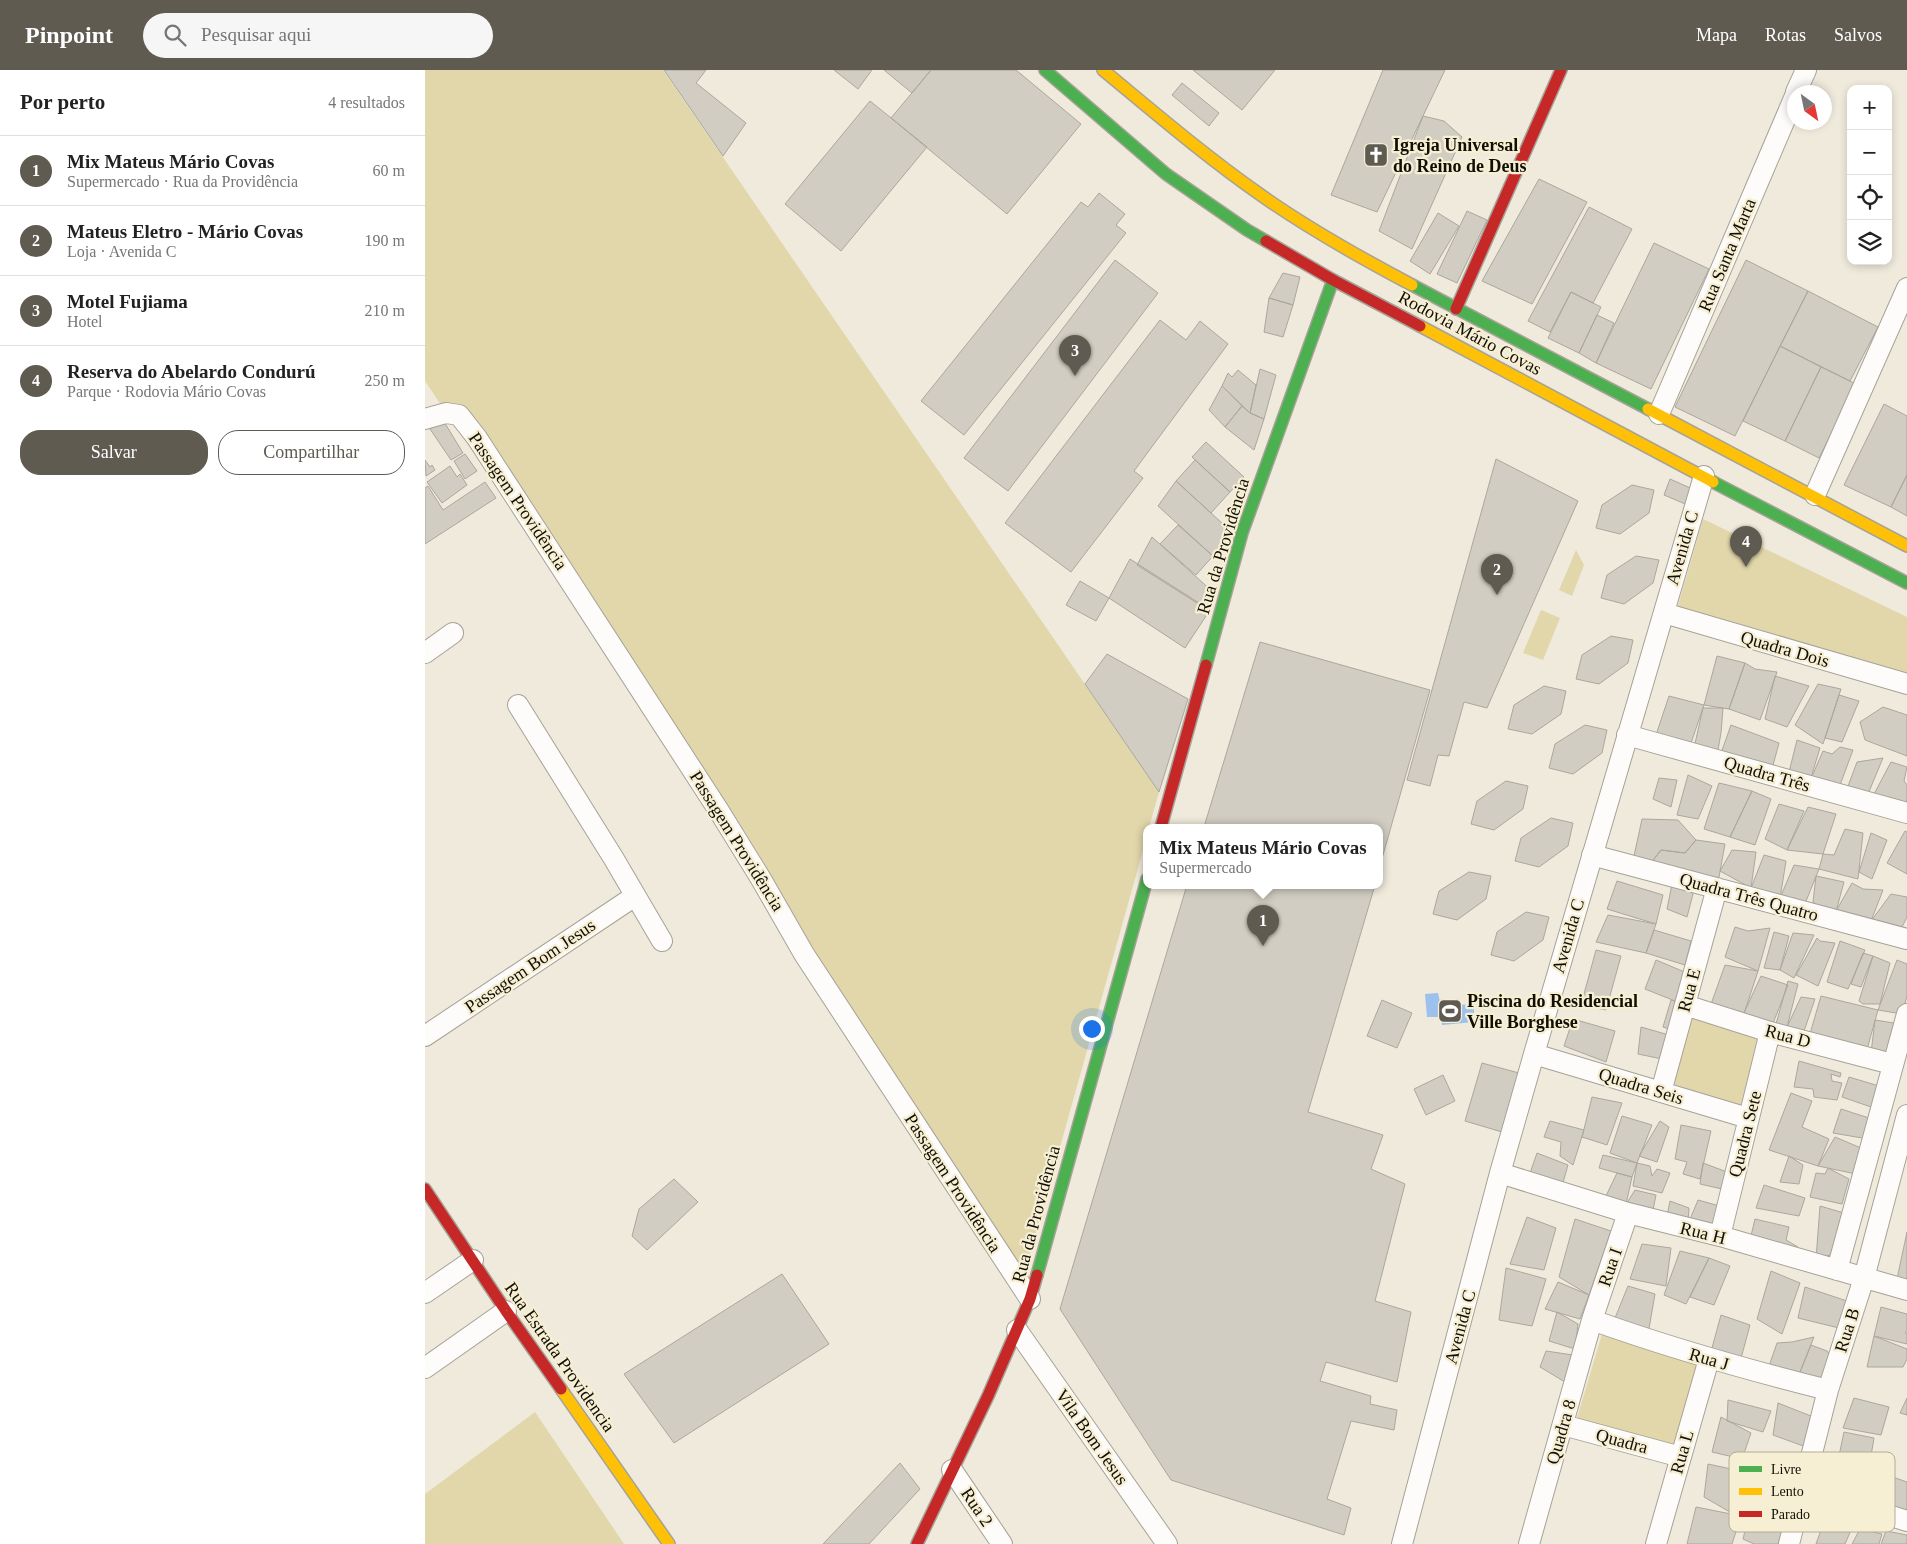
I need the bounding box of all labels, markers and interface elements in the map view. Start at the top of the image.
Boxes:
search box [143,13,493,58]
icon: search [161,21,189,49]
text: Pinpoint [25,22,113,48]
text: Pesquisar aqui [201,24,311,45]
text: Mapa [1696,25,1737,45]
text: Rotas [1765,25,1806,45]
text: Salvos [1834,25,1882,45]
north arrow [1787,85,1832,130]
map controls [1847,85,1892,265]
button: + [1847,85,1892,130]
text: Por perto [20,90,105,114]
text: 4 resultados [328,94,405,111]
button: − [1847,130,1892,175]
place label: Igreja Universal do Reino de Deus [1393,135,1527,176]
church icon: Igreja Universal do Reino de Deus [1363,142,1389,168]
text: Mix Mateus Mário Covas [67,151,274,172]
text: 1 [32,162,40,179]
text: 60 m [373,162,405,179]
text: Supermercado · Rua da Providência [67,173,298,190]
button: locate [1847,175,1892,220]
street label: Rua Santa Marta [1694,195,1760,315]
button: layers [1847,220,1892,265]
text: Mateus Eletro - Mário Covas [67,221,303,242]
text: 2 [32,232,40,249]
text: 190 m [365,232,405,249]
text: Loja · Avenida C [67,243,176,260]
street label: Rodovia Mário Covas [1395,287,1545,379]
text: Motel Fujiama [67,291,188,312]
text: 3 [32,302,40,319]
text: 210 m [365,302,405,319]
text: Hotel [67,313,103,330]
pin: 3 [1059,335,1091,376]
text: Reserva do Abelardo Condurú [67,361,316,382]
text: 4 [32,372,40,389]
text: 250 m [365,372,405,389]
text: Parque · Rodovia Mário Covas [67,383,266,400]
street label: Passagem Providência [465,428,571,574]
button: Salvar [20,430,208,475]
button: Compartilhar [218,430,405,475]
street label: Rua da Providência [1193,476,1253,616]
street label: Avenida C [1662,509,1702,587]
pin: 4 [1730,526,1762,567]
pin: 2 [1481,554,1513,595]
street label: Quadra Dois [1738,627,1832,671]
street label: Quadra Três [1722,752,1812,796]
street label: Passagem Providência [686,767,788,915]
popup [1143,824,1383,889]
text: Mix Mateus Mário Covas [1159,837,1367,858]
text: Supermercado [1159,859,1252,876]
street label: Quadra Três Quatro [1677,869,1821,925]
street label: Avenida C [1548,897,1588,975]
pin: 1 [1247,905,1279,946]
street label: Passagem Bom Jesus [461,915,599,1017]
street label: Rua E [1674,966,1704,1014]
place label: Piscina do Residencial Ville Borghese [1467,991,1638,1032]
sports icon: Piscina do Residencial Ville Borghese [1437,998,1463,1024]
your location [1079,1016,1105,1042]
street label: Rua D [1763,1020,1813,1052]
street label: Quadra Seis [1596,1064,1686,1108]
street label: Quadra Sete [1725,1089,1765,1179]
street label: Passagem Providência [901,1110,1005,1256]
street label: Rua da Providência [1008,1143,1064,1285]
street label: Rua H [1678,1218,1728,1248]
street label: Rua I [1594,1245,1626,1289]
street label: Rua Estrada Providencia [501,1278,619,1436]
street label: Avenida C [1440,1288,1480,1366]
street label: Rua B [1830,1305,1864,1355]
street label: Rua J [1687,1344,1731,1374]
street label: Vila Bom Jesus [1052,1385,1132,1489]
street label: Quadra 8 [1542,1397,1580,1467]
street label: Quadra [1594,1424,1650,1458]
street label: Rua L [1666,1428,1698,1476]
legend [1729,1452,1895,1532]
text: Livre [1771,1462,1801,1477]
street label: Rua 2 [957,1484,997,1530]
text: Lento [1771,1484,1804,1499]
text: Parado [1771,1507,1810,1522]

